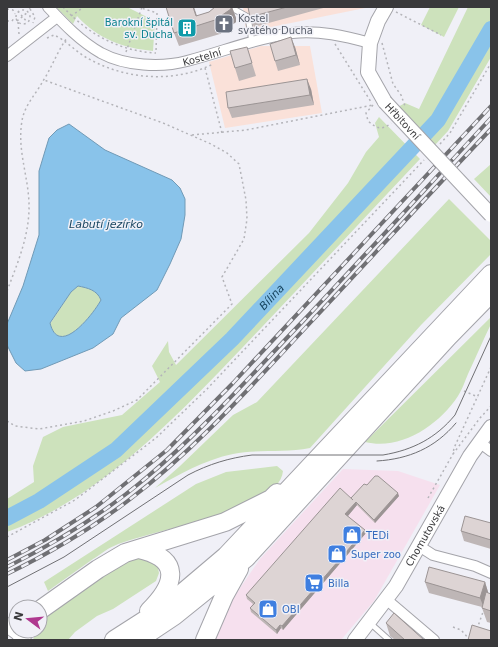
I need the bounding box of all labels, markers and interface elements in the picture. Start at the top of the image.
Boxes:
church icon: Kostel svatého Ducha [213,13,235,35]
place label: Kostel svatého Ducha [238,13,313,36]
place label: Barokní špitál sv. Ducha [105,17,173,40]
building icon: Barokní špitál sv. Ducha [176,17,198,39]
street label: Kostelní [182,46,223,67]
street label: Hřbitovní [383,100,423,142]
water label: Labutí jezírko [69,218,143,231]
water label: Bílina [256,281,287,312]
street label: Chomutovská [403,503,447,568]
shop icon: TEDi [341,524,363,546]
place label: TEDi [365,530,389,541]
shop icon: Super zoo [326,543,348,565]
place label: Super zoo [351,549,401,560]
supermarket icon: Billa [303,572,325,594]
place label: Billa [328,578,349,589]
shop icon: OBI [257,598,279,620]
north arrow [8,599,48,639]
place label: OBI [282,604,300,615]
text: N [11,610,26,623]

